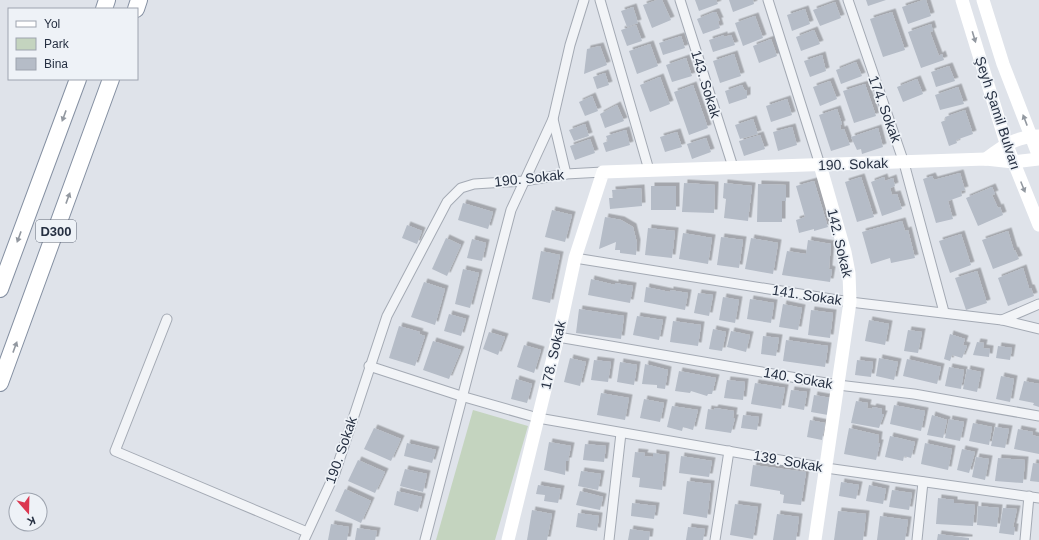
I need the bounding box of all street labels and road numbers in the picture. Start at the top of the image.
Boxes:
street label: 143. Sokak [688,48,724,121]
street label: Şeyh Şamil Bulvarı [972,54,1024,172]
street label: 174. Sokak [866,73,905,146]
street label: 190. Sokak [818,155,889,173]
street label: 190. Sokak [493,166,566,190]
street label: 142. Sokak [824,207,856,280]
road number: D300 [36,220,76,242]
street label: 141. Sokak [771,282,844,309]
street label: 178. Sokak [537,318,569,391]
street label: 140. Sokak [762,364,835,392]
street label: 190. Sokak [322,413,360,486]
street label: 139. Sokak [752,447,825,475]

